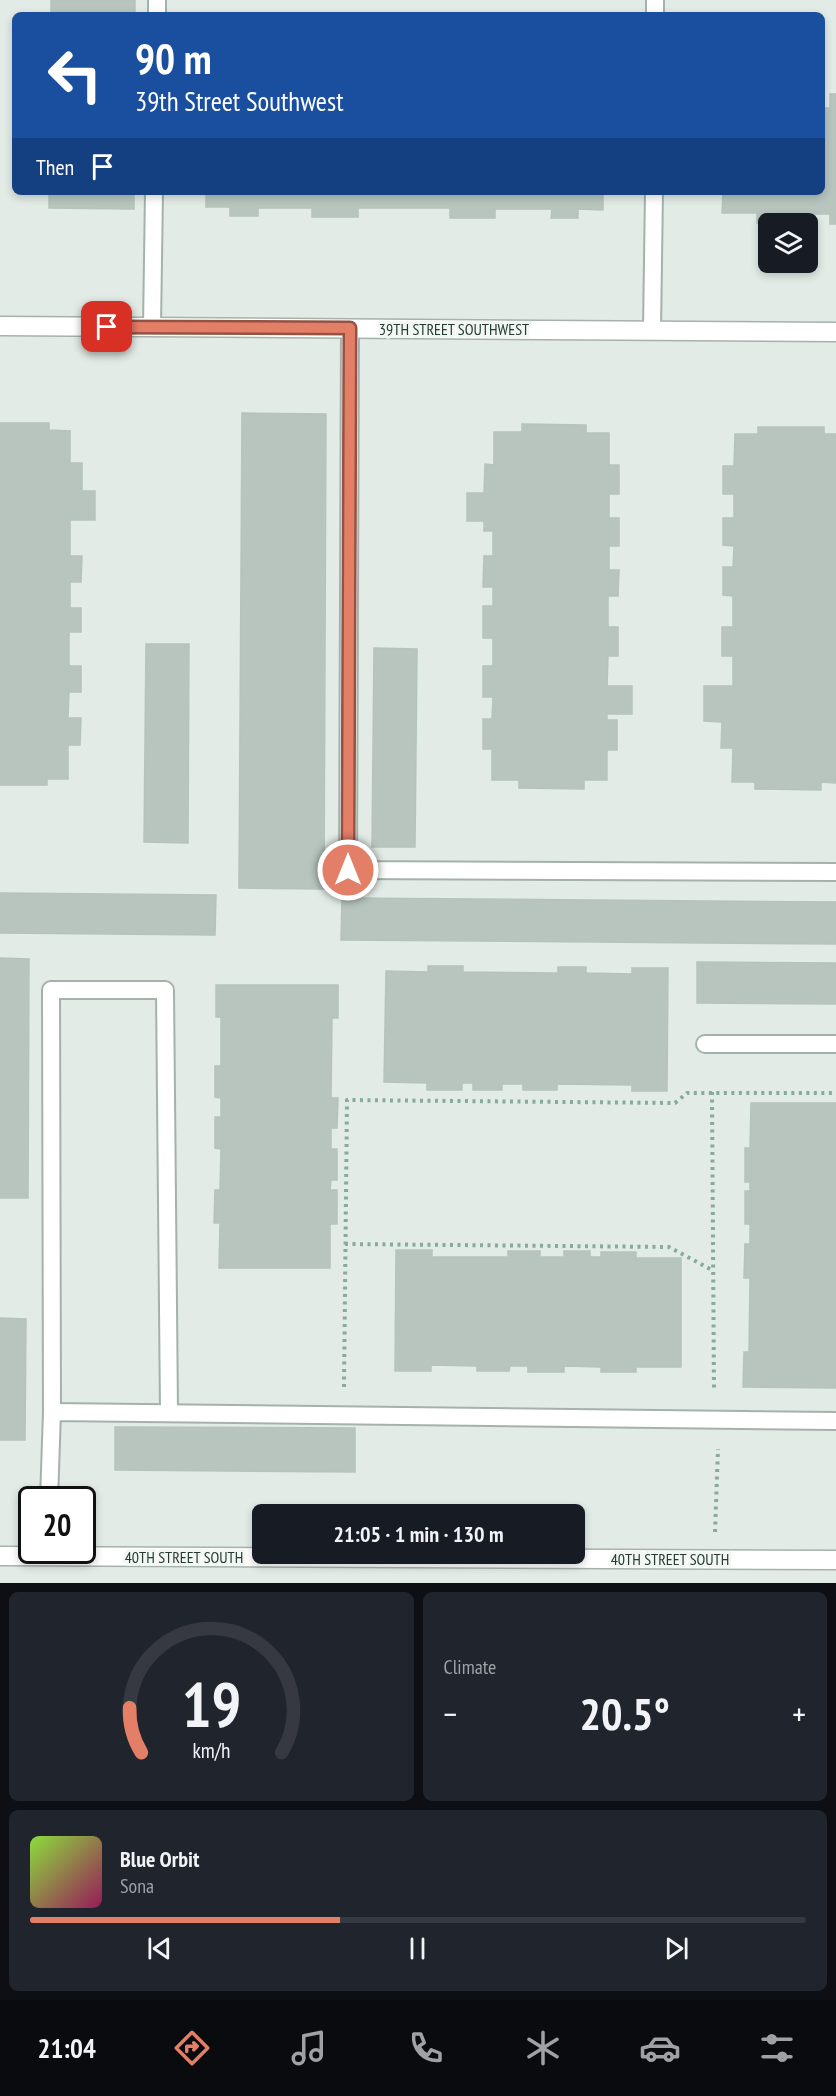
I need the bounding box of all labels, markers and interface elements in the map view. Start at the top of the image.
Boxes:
text: 90 m [135,31,212,86]
icon: left [36,36,114,114]
text: 39th Street Southwest [135,84,344,118]
icon: arrive [86,150,119,183]
text: Then [36,153,74,181]
map controls [758,213,818,273]
button: layers [758,213,818,273]
pin [81,301,132,352]
icon: arrive [90,310,123,343]
street label: 39TH STREET SOUTHWEST [379,319,529,339]
position arrow [316,838,380,902]
speed limit sign: 20 [18,1486,96,1564]
text: 21:05 · 1 min · 130 m [333,1520,504,1548]
street label: 40TH STREET SOUTH [125,1547,243,1567]
street label: 40TH STREET SOUTH [611,1549,729,1569]
text: Climate [444,1654,496,1680]
text: 19 [181,1663,241,1744]
text: 20.5° [580,1684,670,1742]
text: − [444,1692,457,1735]
text: + [792,1692,806,1735]
text: km/h [192,1737,230,1765]
text: Blue Orbit [120,1845,199,1873]
text: Sona [120,1873,154,1899]
icon: previous [143,1932,176,1965]
icon: pause [401,1932,434,1965]
icon: next [660,1932,693,1965]
icon: directions [171,2027,213,2069]
icon: music [288,2027,330,2069]
icon: phone [405,2027,447,2069]
icon: climate [522,2027,564,2069]
icon: car [639,2027,681,2069]
icon: filters [756,2027,798,2069]
text: 21:04 [38,2031,96,2065]

